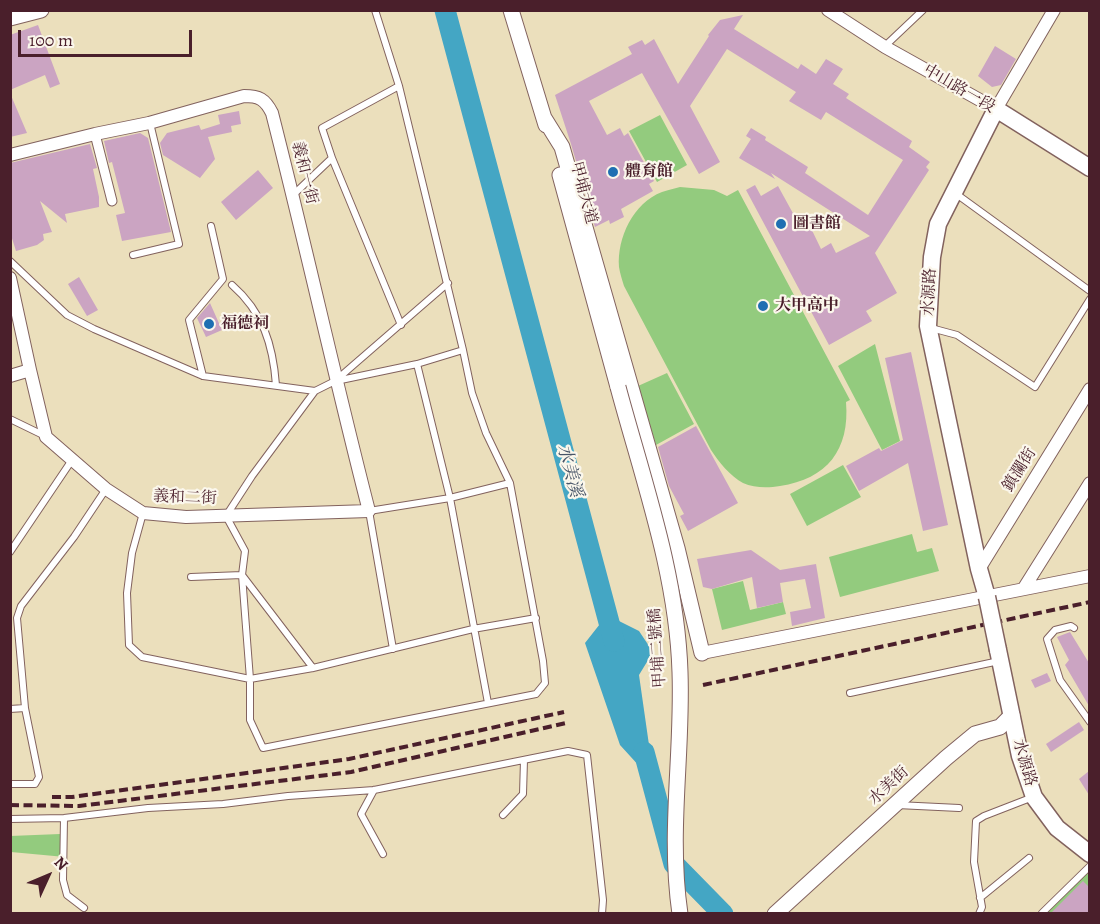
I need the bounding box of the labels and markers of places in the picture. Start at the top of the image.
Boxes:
place label: 體育館 [625,162,673,182]
marker: 體育館 [606,165,620,179]
place label: 圖書館 [793,214,841,234]
marker: 圖書館 [774,217,788,231]
place label: 大甲高中 [775,296,839,316]
marker: 大甲高中 [756,299,770,313]
place label: 福德祠 [221,314,269,334]
marker: 福德祠 [202,317,216,331]

